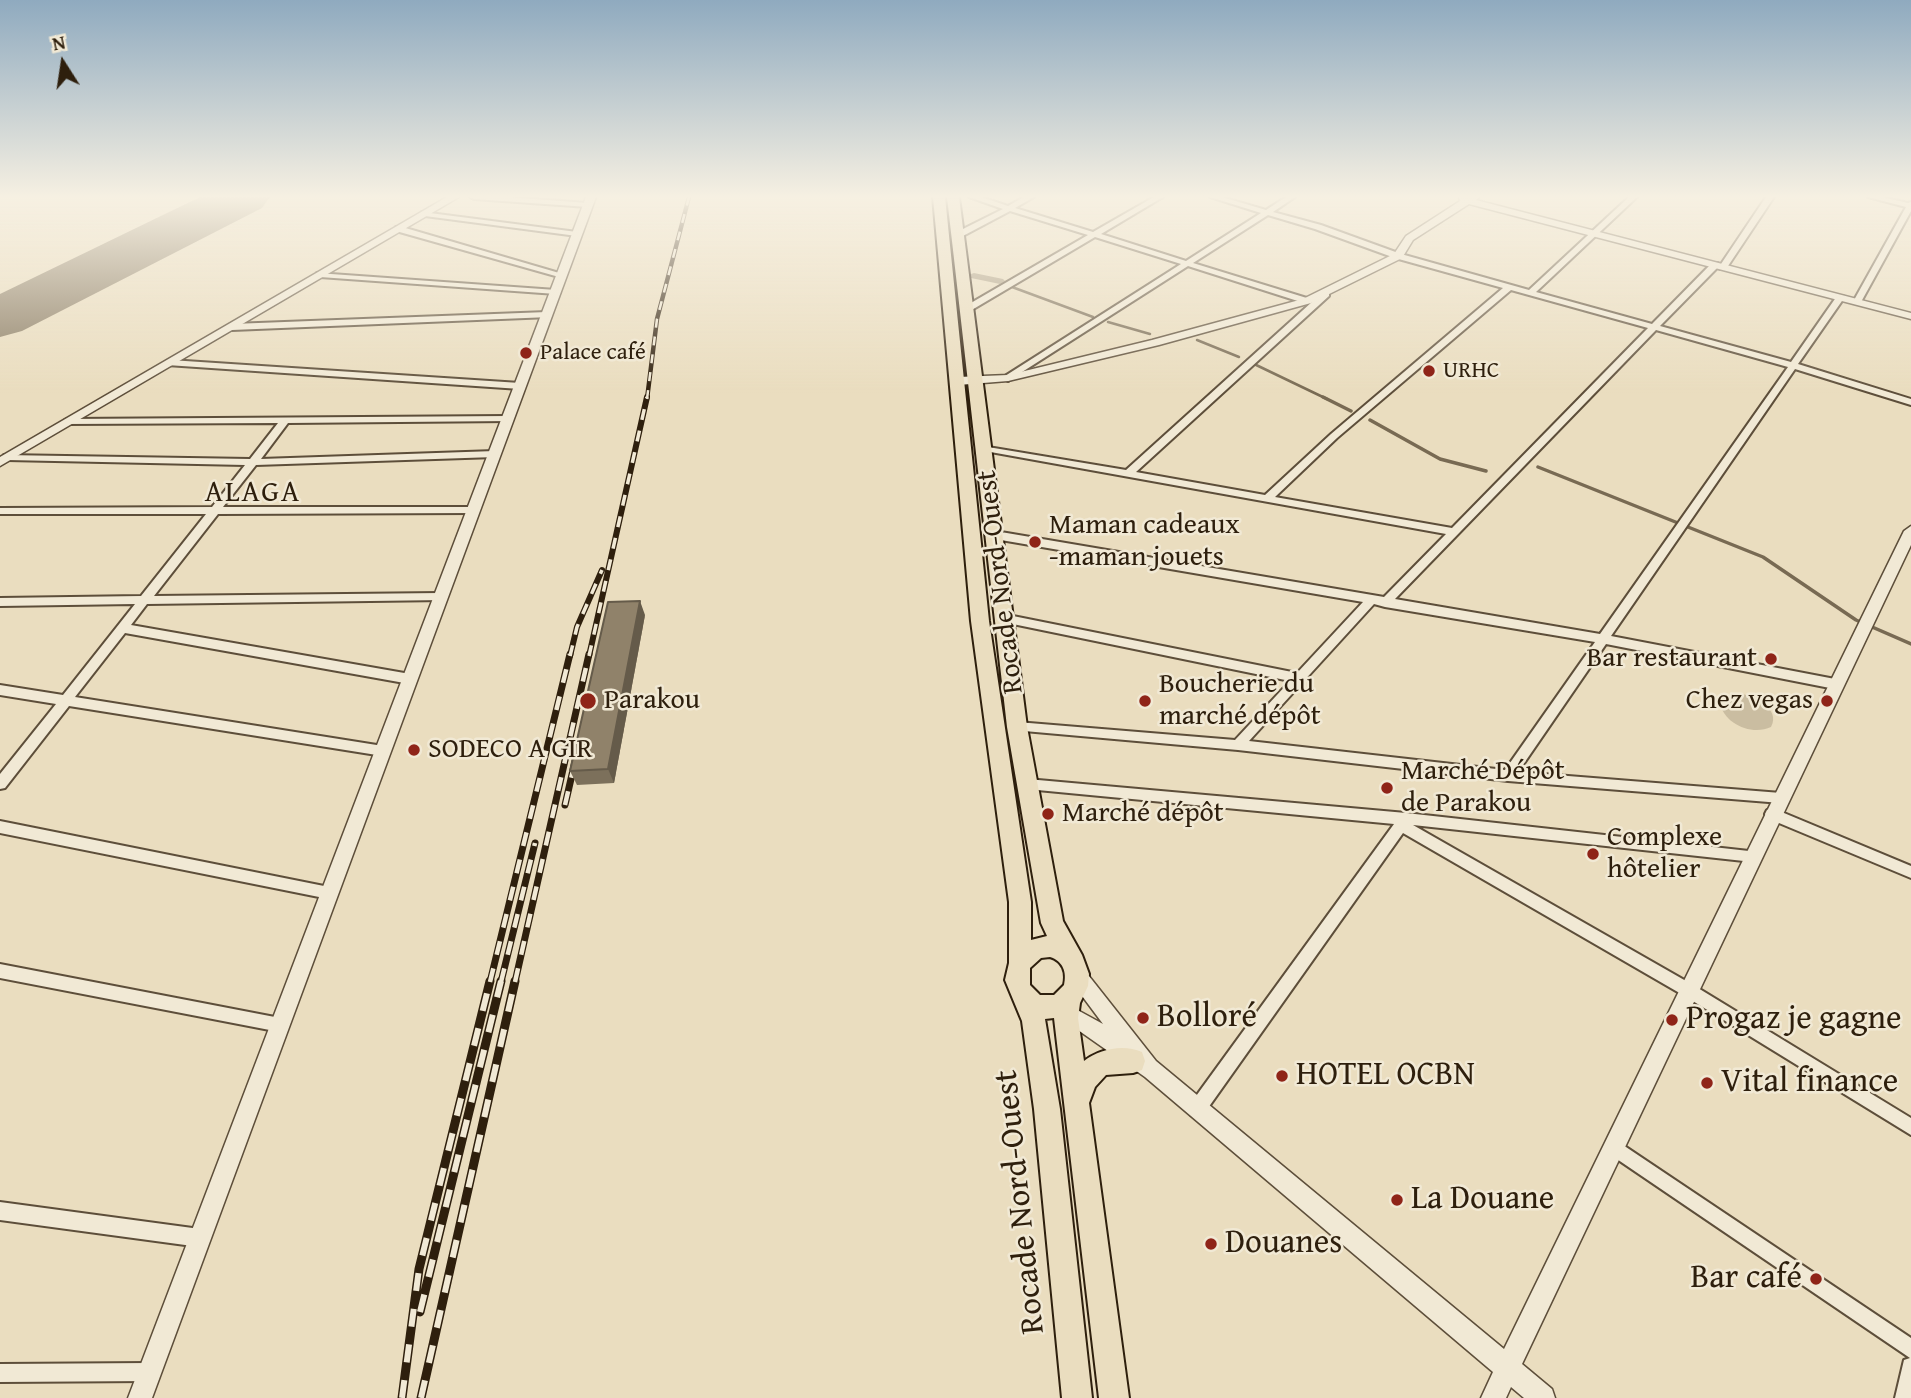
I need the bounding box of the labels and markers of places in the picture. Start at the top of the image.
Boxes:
place label: Palace café [540,339,646,367]
marker: Palace café [518,345,534,361]
place label: URHC [1443,357,1499,385]
marker: URHC [1421,363,1437,379]
place label: Maman cadeaux -maman jouets [1049,509,1240,575]
marker: Maman cadeaux -maman jouets [1027,534,1043,550]
place label: Bar restaurant [1586,642,1757,676]
marker: Bar restaurant [1763,651,1779,667]
place label: Boucherie du marché dépôt [1159,668,1321,734]
place label: Parakou [604,684,700,718]
place label: Chez vegas [1686,684,1813,718]
marker: Parakou [578,691,598,711]
marker: Boucherie du marché dépôt [1137,693,1153,709]
marker: Chez vegas [1819,693,1835,709]
place label: SODECO A GIR [428,733,593,767]
marker: SODECO A GIR [406,742,422,758]
place label: Marché Dépôt de Parakou [1401,755,1565,821]
marker: Marché Dépôt de Parakou [1379,780,1395,796]
place label: Marché dépôt [1062,797,1224,831]
marker: Marché dépôt [1040,806,1056,822]
place label: Complexe hôtelier [1607,821,1722,887]
marker: Complexe hôtelier [1585,846,1601,862]
place label: Bolloré [1157,998,1257,1038]
place label: Progaz je gagne [1686,1000,1901,1040]
marker: Bolloré [1135,1010,1151,1026]
marker: Progaz je gagne [1664,1012,1680,1028]
place label: HOTEL OCBN [1296,1056,1475,1096]
place label: Vital finance [1721,1063,1898,1103]
marker: HOTEL OCBN [1274,1068,1290,1084]
marker: Vital finance [1699,1075,1715,1091]
place label: La Douane [1411,1180,1554,1220]
marker: La Douane [1389,1192,1405,1208]
place label: Douanes [1225,1224,1342,1264]
marker: Douanes [1203,1236,1219,1252]
place label: Bar café [1691,1259,1802,1299]
marker: Bar café [1808,1271,1824,1287]

